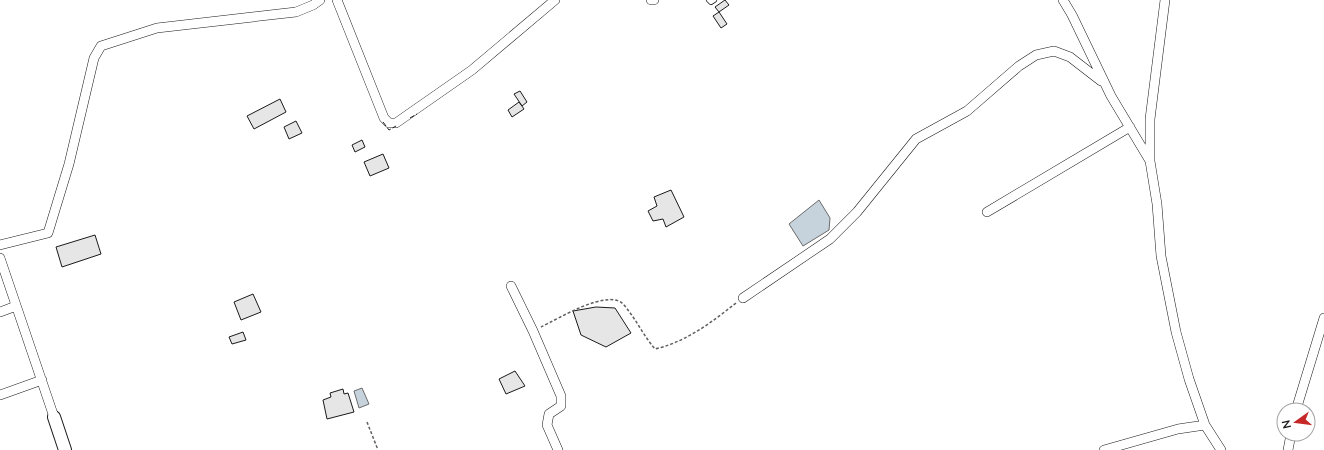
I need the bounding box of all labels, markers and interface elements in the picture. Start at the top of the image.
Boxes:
north arrow [1276,402,1316,442]
text: N [1278,419,1293,430]

